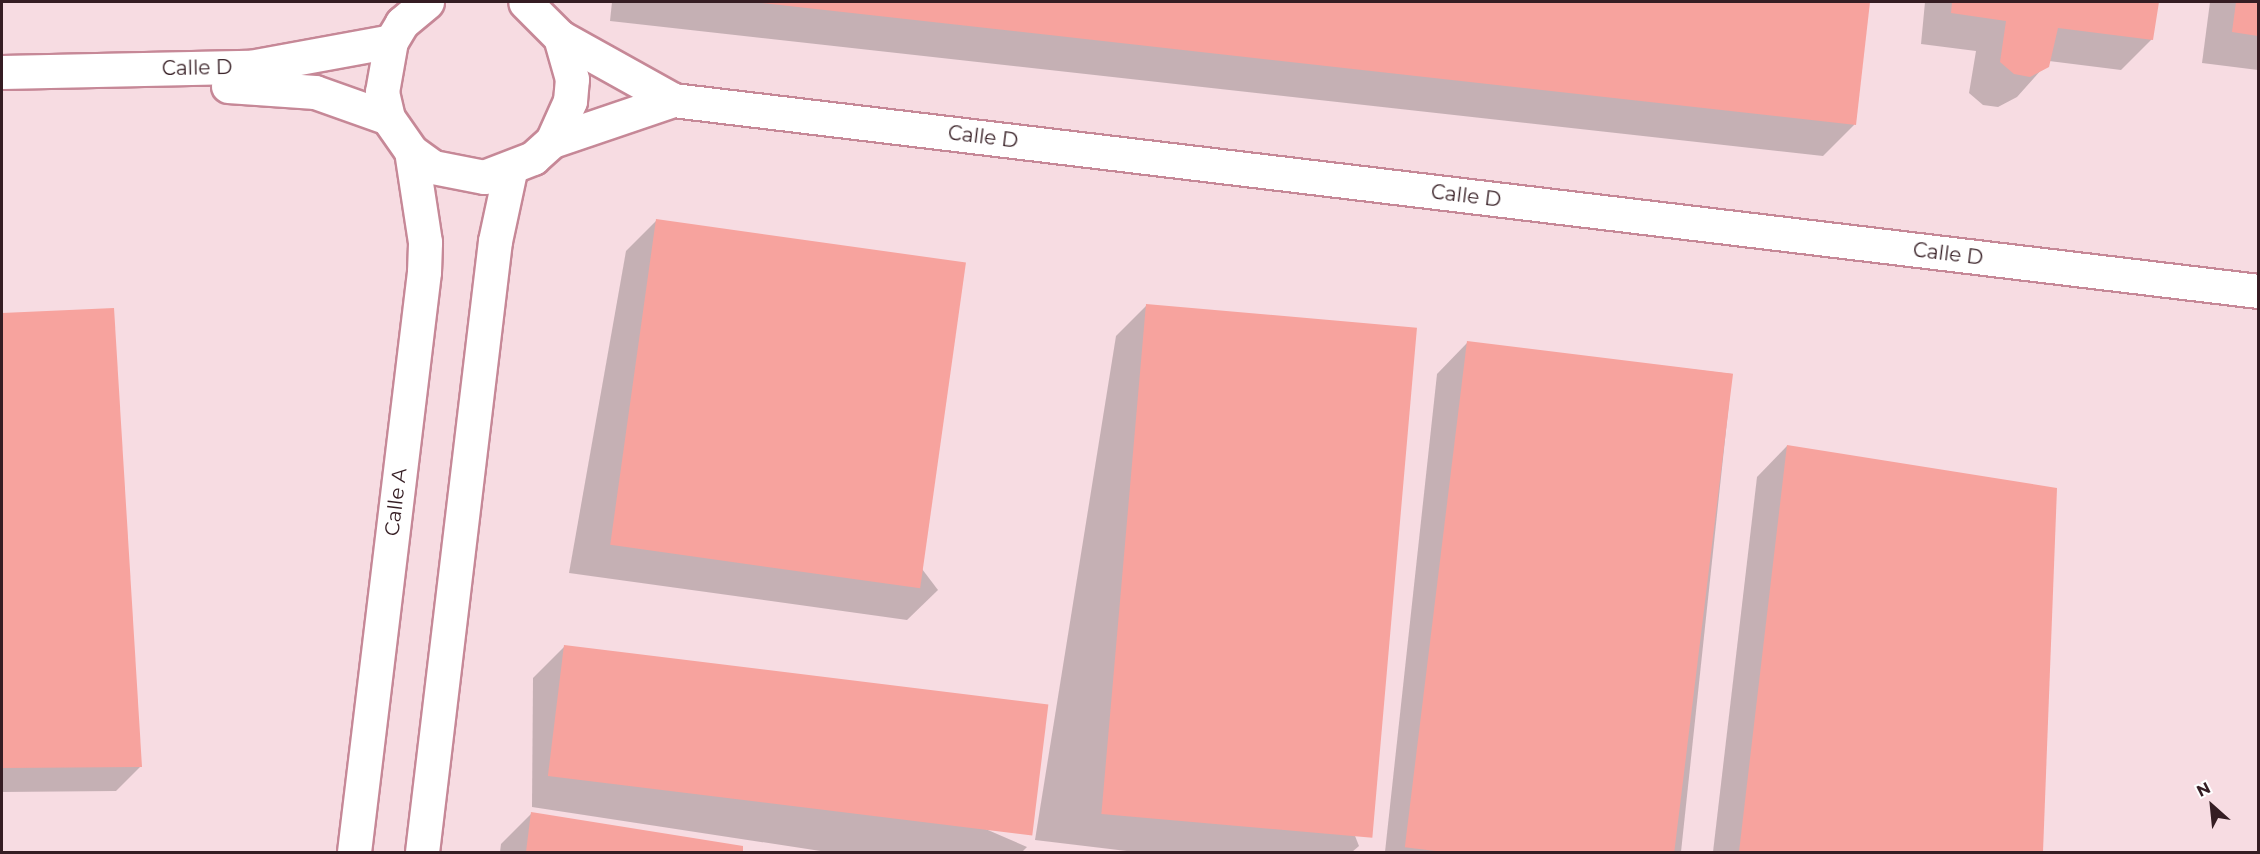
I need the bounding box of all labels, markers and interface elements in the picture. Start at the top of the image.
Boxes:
street label: Calle D [162,55,232,81]
street label: Calle D [947,121,1019,153]
street label: Calle D [1430,180,1502,212]
street label: Calle D [1912,238,1984,270]
street label: Calle A [380,467,412,537]
north arrow [2182,776,2242,836]
text: N [2194,778,2214,801]

